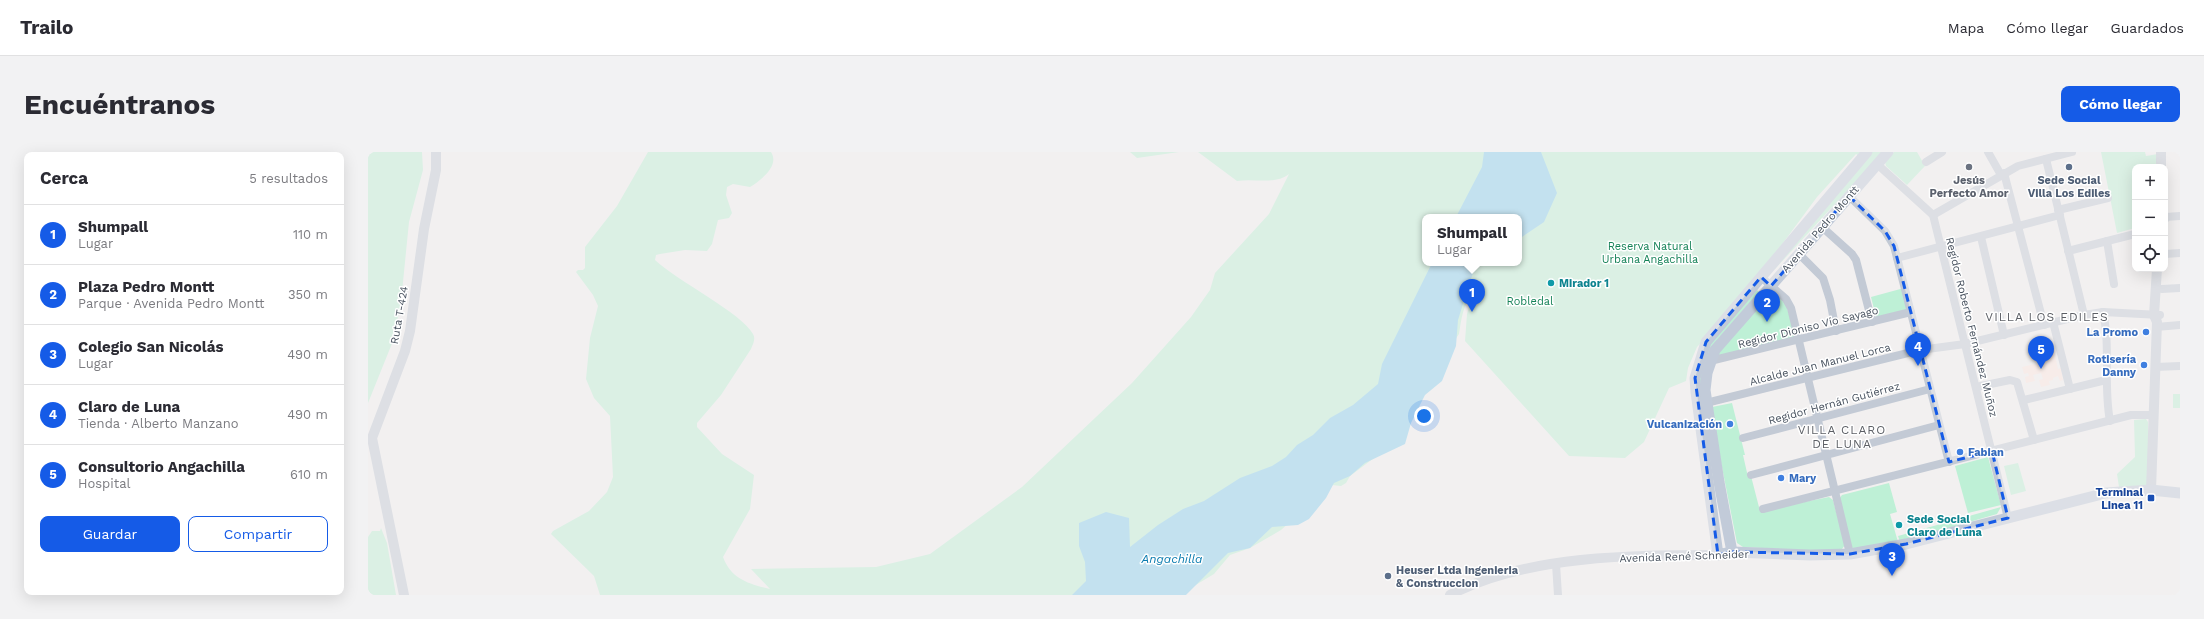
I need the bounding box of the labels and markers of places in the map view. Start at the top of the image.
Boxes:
marker: Jesús Perfecto Amor [1964,162,1974,172]
marker: Sede Social Villa Los Ediles [2064,162,2074,172]
place label: Jesús Perfecto Amor [1930,174,2009,200]
place label: Sede Social Villa Los Ediles [2028,174,2110,200]
place label: Mirador 1 [1559,277,1609,290]
marker: Mirador 1 [1546,278,1556,288]
pin: 1 [1459,279,1485,312]
pin: 2 [1754,289,1780,322]
place label: La Promo [2086,326,2138,339]
marker: La Promo [2141,327,2151,337]
pin: 4 [1905,333,1931,366]
pin: 5 [2028,336,2054,369]
place label: Rotisería Danny [2087,353,2137,379]
marker: Rotisería Danny [2139,360,2149,370]
place label: Vulcanización [1647,418,1722,431]
marker: Vulcanización [1725,419,1735,429]
place label: Fabian [1968,446,2004,459]
marker: Fabian [1955,447,1965,457]
place label: Mary [1789,472,1817,485]
marker: Mary [1776,473,1786,483]
place label: Terminal Linea 11 [2095,486,2143,512]
marker: Terminal Linea 11 [2146,493,2156,503]
place label: Sede Social Claro de Luna [1907,513,1983,539]
marker: Sede Social Claro de Luna [1894,520,1904,530]
pin: 3 [1879,543,1905,576]
place label: Heuser Ltda ingenieria & Construccion [1396,564,1519,590]
marker: Heuser Ltda ingenieria & Construccion [1383,571,1393,581]

